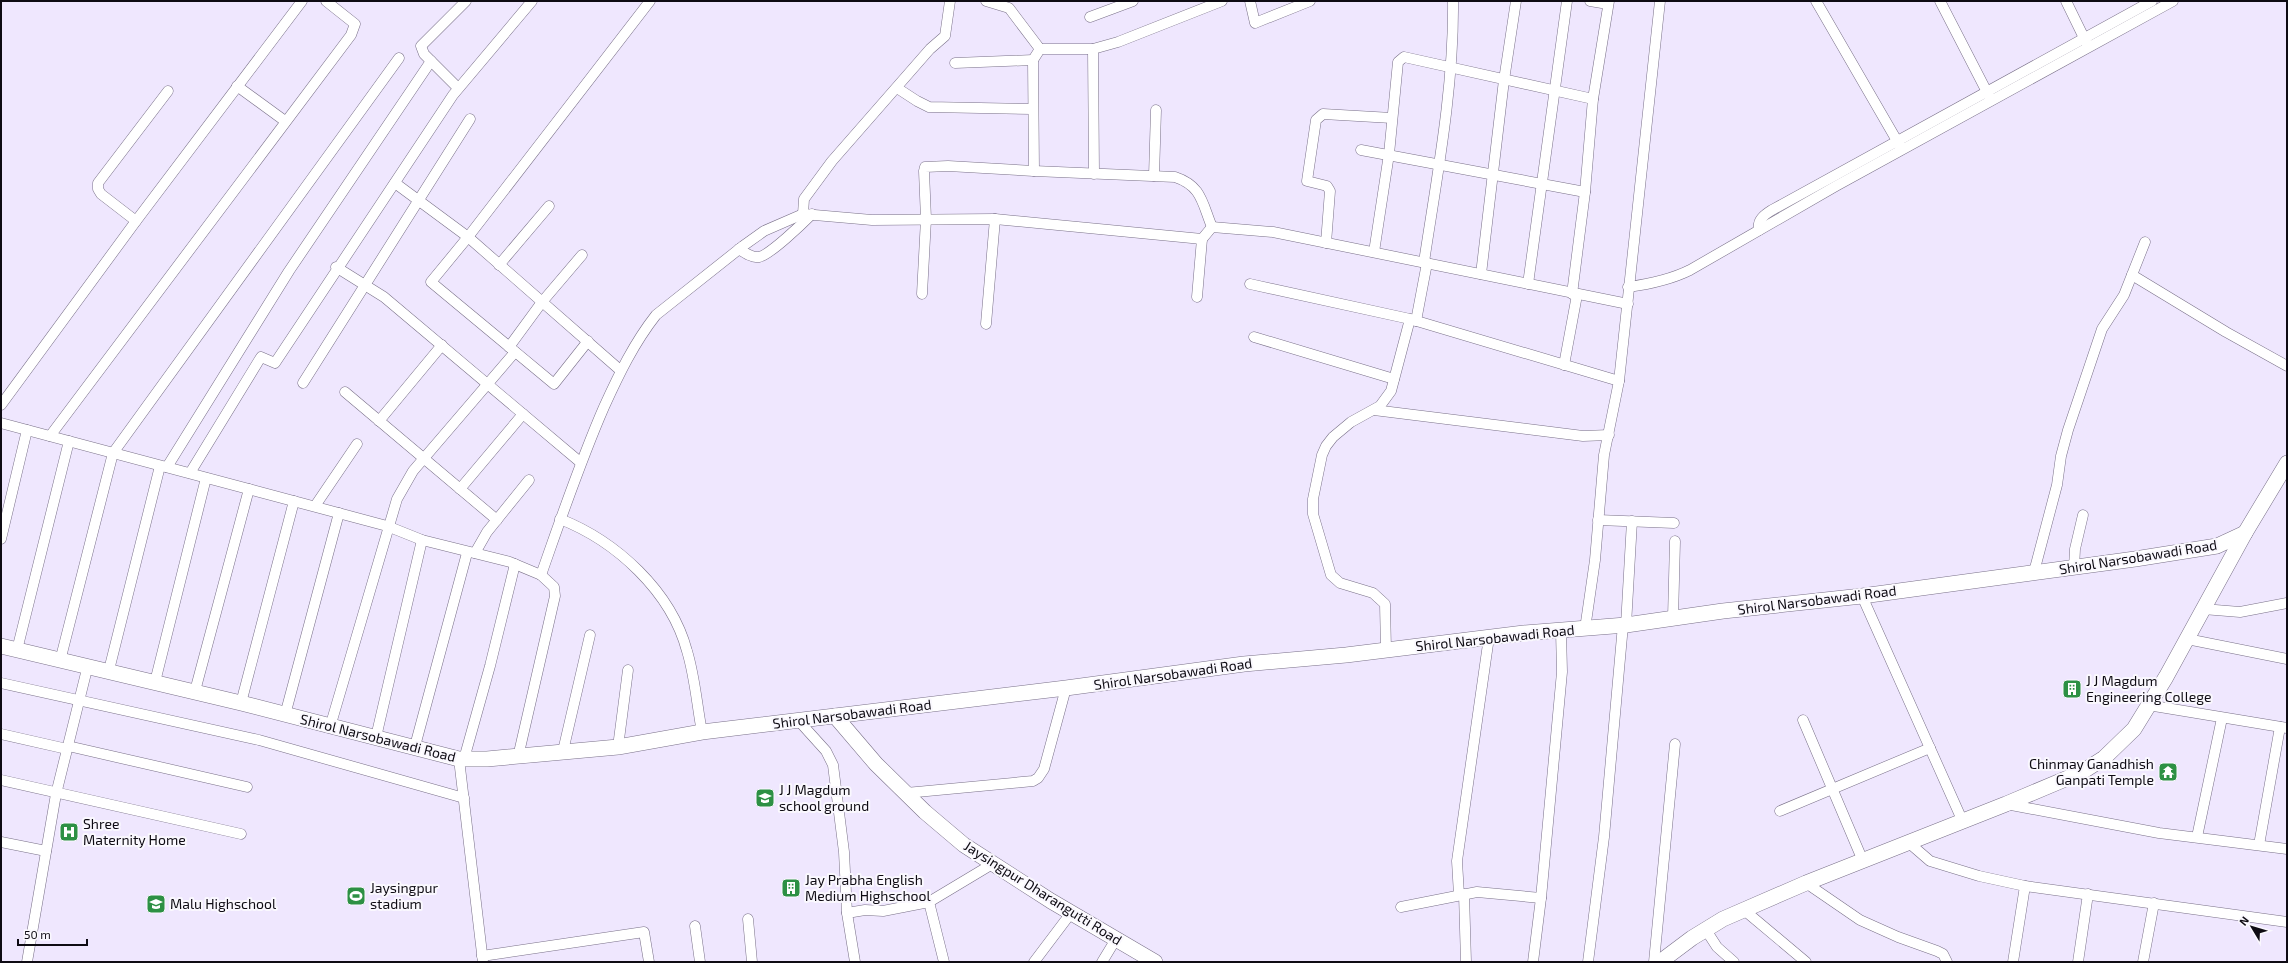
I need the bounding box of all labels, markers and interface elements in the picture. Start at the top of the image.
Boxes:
street label: Shirol Narsobawadi Road [2058,536,2218,577]
street label: Shirol Narsobawadi Road [1737,581,1897,618]
street label: Shirol Narsobawadi Road [1415,621,1575,654]
street label: Shirol Narsobawadi Road [1093,654,1253,693]
place label: J J Magdum Engineering College [2086,672,2212,705]
building icon: J J Magdum Engineering College [2061,678,2083,700]
street label: Shirol Narsobawadi Road [772,695,932,732]
street label: Shirol Narsobawadi Road [299,710,458,765]
place label: Chinmay Ganadhish Ganpati Temple [2029,755,2154,788]
temple icon: Chinmay Ganadhish Ganpati Temple [2157,761,2179,783]
place label: J J Magdum school ground [779,781,869,814]
school or university icon: J J Magdum school ground [754,787,776,809]
place label: Shree Maternity Home [83,815,186,848]
hospital icon: Shree Maternity Home [58,821,80,843]
street label: Jaysingpur Dharangutti Road [961,837,1125,948]
place label: Jay Prabha English Medium Highschool [805,871,931,904]
building icon: Jay Prabha English Medium Highschool [780,877,802,899]
place label: Jaysingpur stadium [370,879,438,912]
sports icon: Jaysingpur stadium [345,885,367,907]
school or university icon: Malu Highschool [145,893,167,915]
place label: Malu Highschool [170,895,277,912]
north arrow [2232,907,2272,947]
text: N [2236,913,2251,928]
scale bar [18,921,87,947]
text: 50 m [24,927,51,941]

